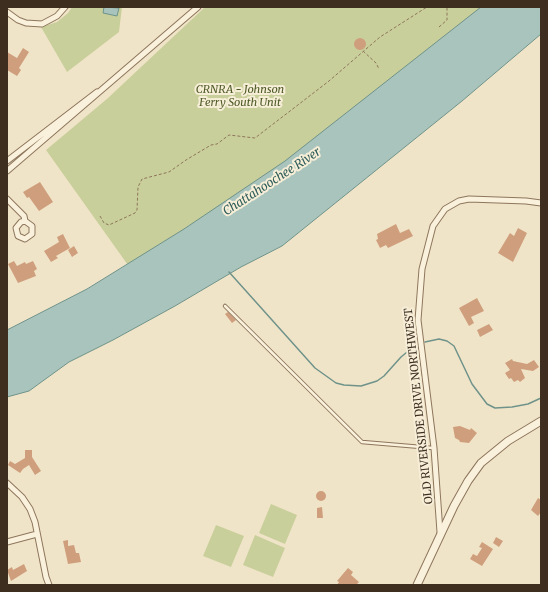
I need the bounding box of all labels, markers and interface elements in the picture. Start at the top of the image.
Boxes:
park label: CRNRA - Johnson Ferry South Unit [196,83,284,109]
water label: Chattahoochee River [220,145,324,219]
street label: OLD RIVERSIDE DRIVE NORTHWEST [402,307,436,505]

